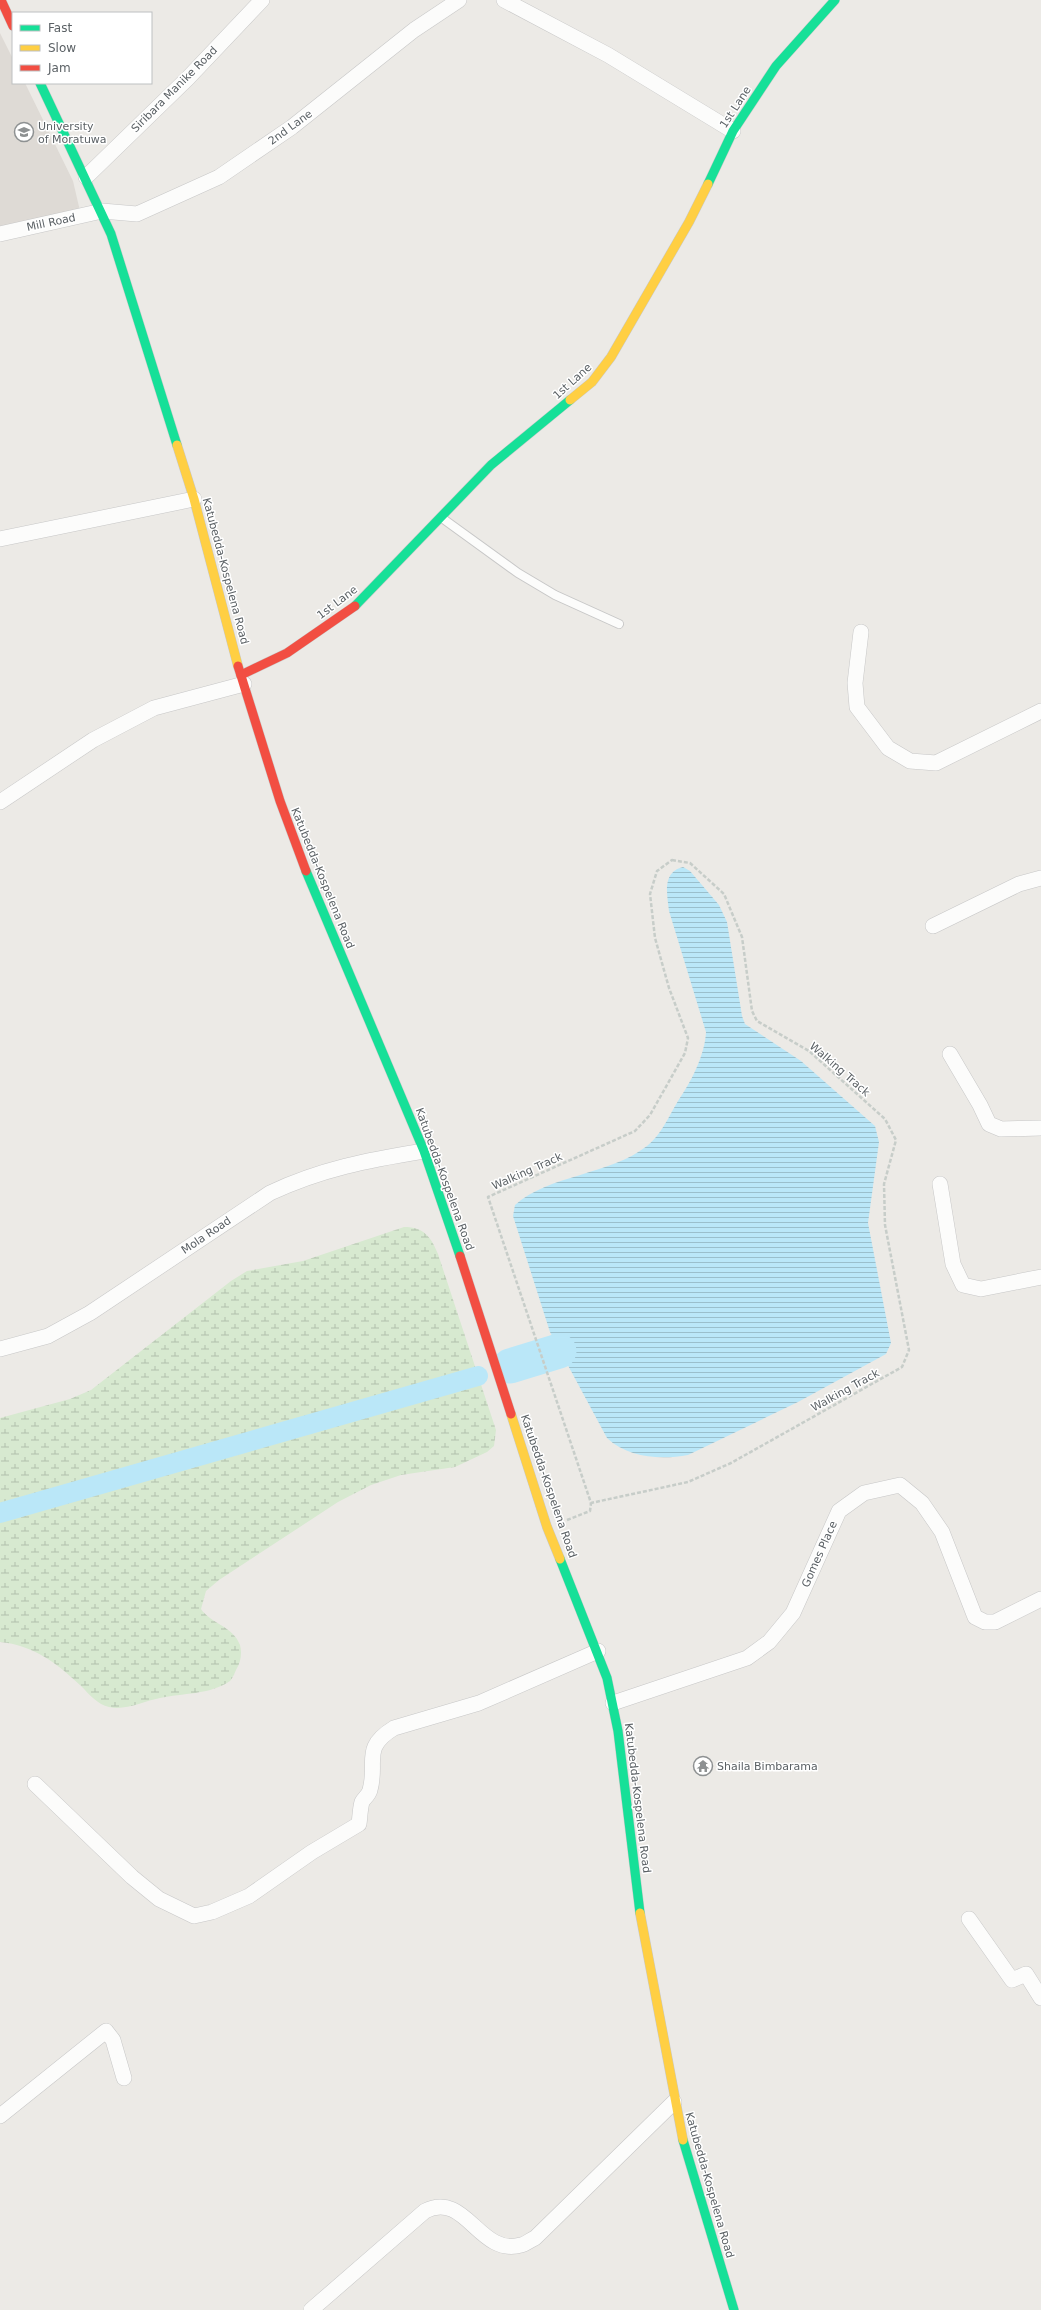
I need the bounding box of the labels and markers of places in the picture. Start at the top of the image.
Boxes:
place label: University of Moratuwa [38,120,107,146]
school or university icon: University of Moratuwa [13,121,35,143]
temple icon: Shaila Bimbarama [692,1755,714,1777]
place label: Shaila Bimbarama [717,1760,818,1773]

